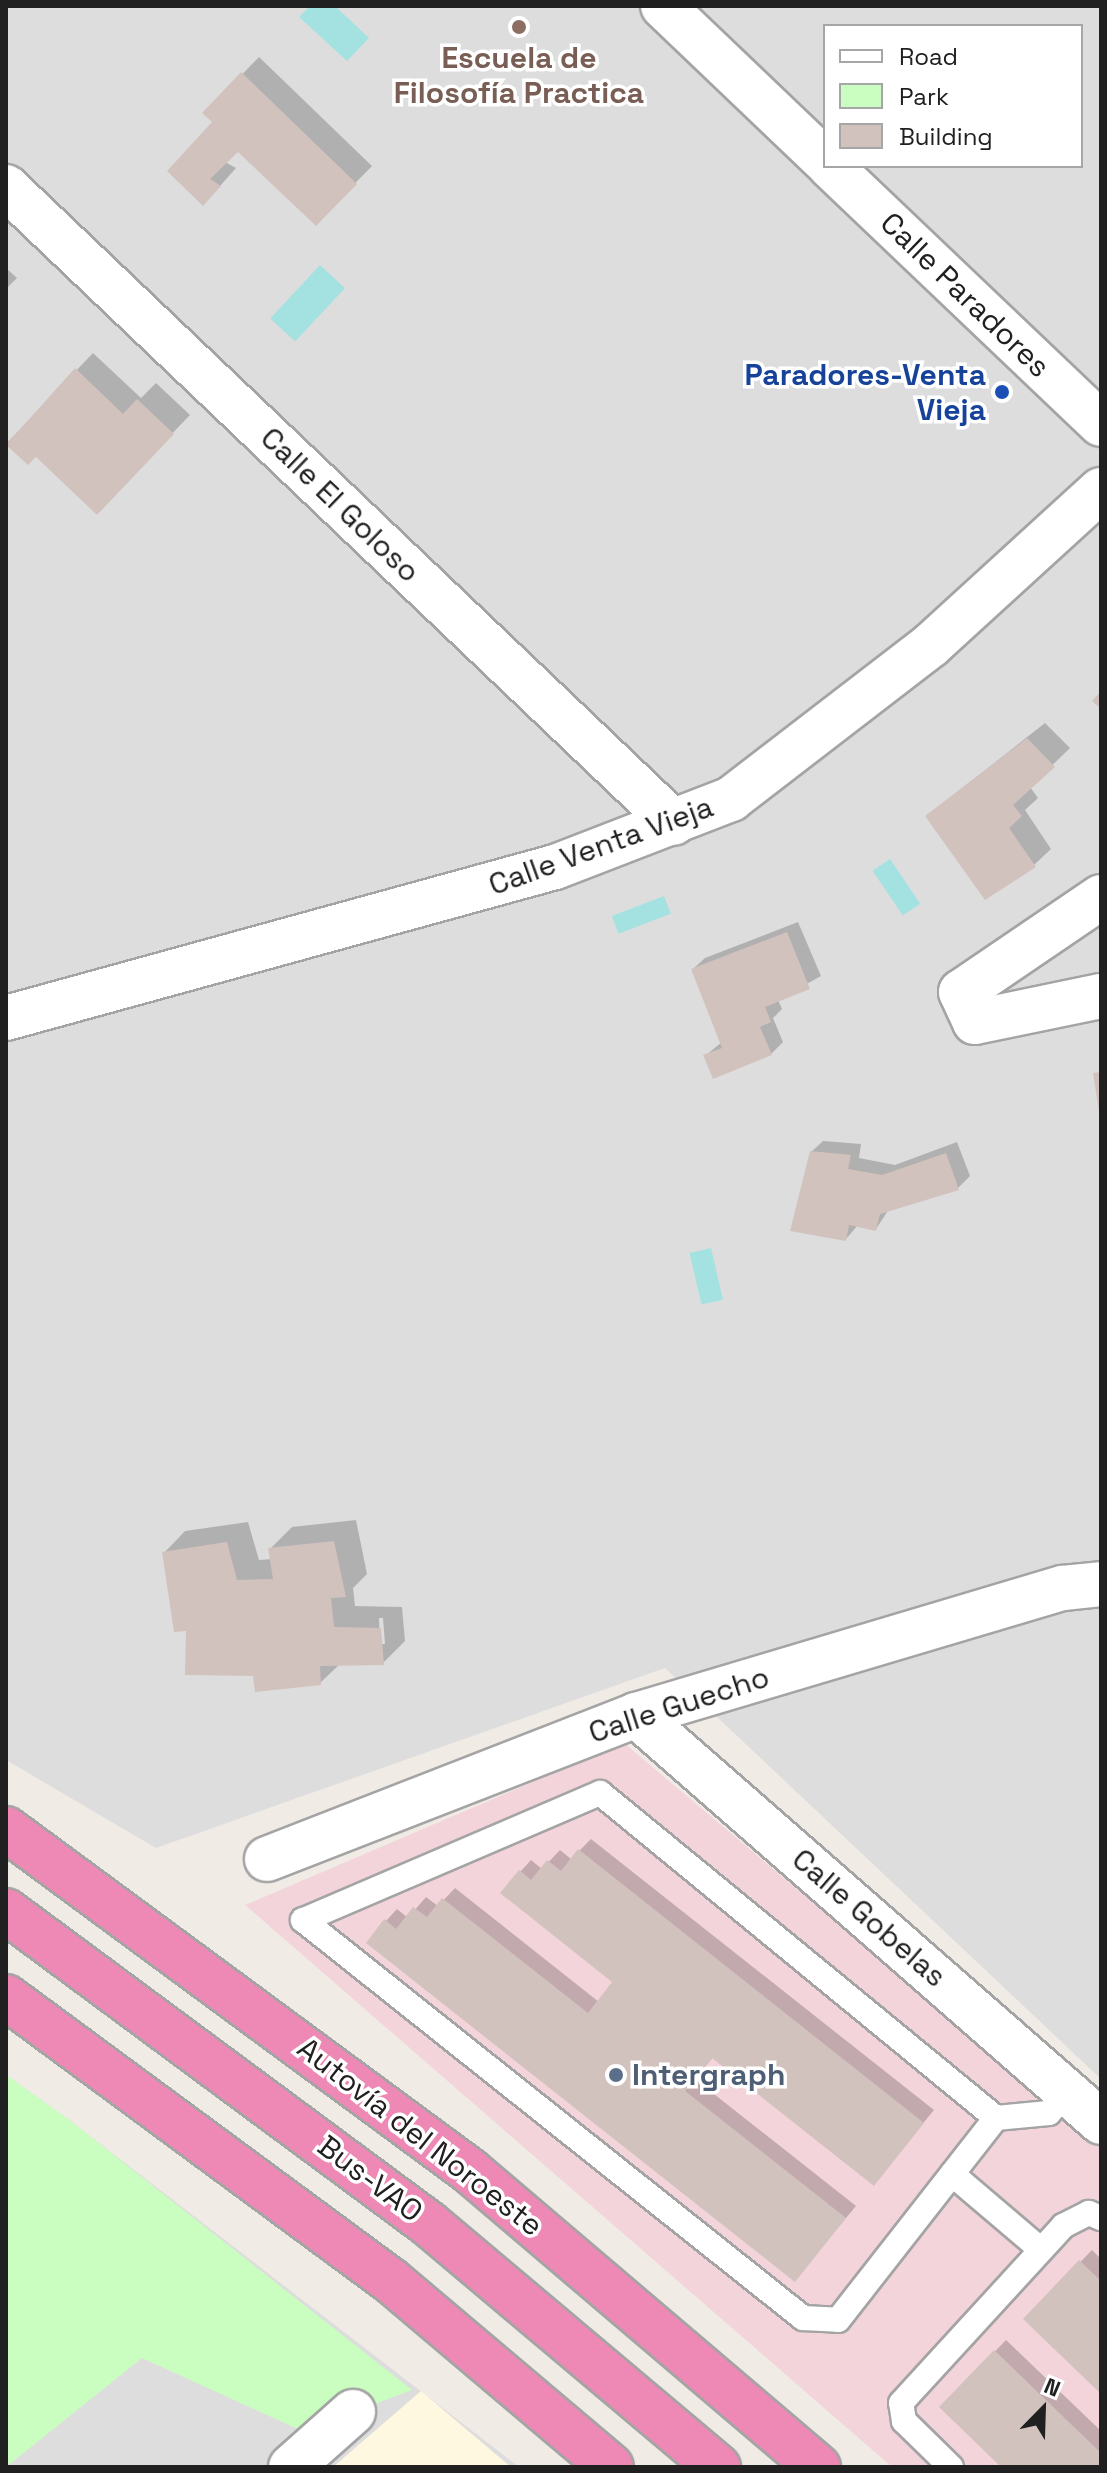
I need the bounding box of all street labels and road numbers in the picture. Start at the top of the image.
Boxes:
street label: Calle Paradores [873,205,1057,385]
street label: Calle El Goloso [253,420,427,590]
street label: Calle Venta Vieja [484,789,718,903]
street label: Calle Guecho [584,1659,774,1751]
street label: Calle Gobelas [785,1841,953,1995]
street label: Autovía del Noroeste [290,2030,550,2244]
street label: Bus-VAO [311,2128,429,2230]

